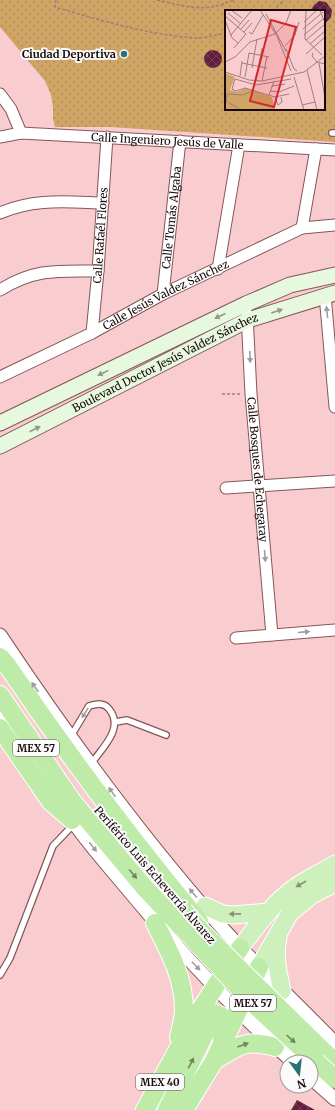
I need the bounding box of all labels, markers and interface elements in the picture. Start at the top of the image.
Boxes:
inset map [225,10,325,110]
place label: Ciudad Deportiva [22,47,116,61]
marker: Ciudad Deportiva [119,49,129,59]
street label: Calle Ingeniero Jesús de Valle [91,130,244,152]
street label: Calle Tomás Algaba [159,165,184,270]
street label: Calle Rafaél Flores [90,187,111,284]
street label: Calle Jesús Valdez Sánchez [100,257,231,333]
one-way arrow [323,306,330,318]
one-way arrow [272,307,284,313]
street label: Boulevard Doctor Jesús Valdez Sánchez [70,310,260,415]
one-way arrow [214,313,225,319]
one-way arrow [246,351,253,363]
one-way arrow [97,370,109,376]
street label: Calle Bosques de Echegaray [244,397,271,543]
one-way arrow [29,426,41,432]
one-way arrow [262,550,269,562]
one-way arrow [298,629,310,636]
one-way arrow [31,682,39,692]
one-way arrow [81,708,89,718]
road number: MEX 57 [13,740,59,756]
one-way arrow [108,787,116,797]
street label: Periférico Luis Echeverría Álvarez [91,803,219,947]
one-way arrow [88,842,97,853]
one-way arrow [129,869,137,880]
one-way arrow [295,880,307,887]
one-way arrow [189,888,198,898]
one-way arrow [228,911,241,917]
one-way arrow [191,961,201,971]
road number: MEX 57 [230,995,276,1011]
one-way arrow [286,1034,297,1043]
one-way arrow [238,1042,250,1048]
north arrow [279,1054,319,1094]
one-way arrow [188,1057,194,1068]
road number: MEX 40 [136,1074,184,1090]
text: N [295,1076,308,1092]

